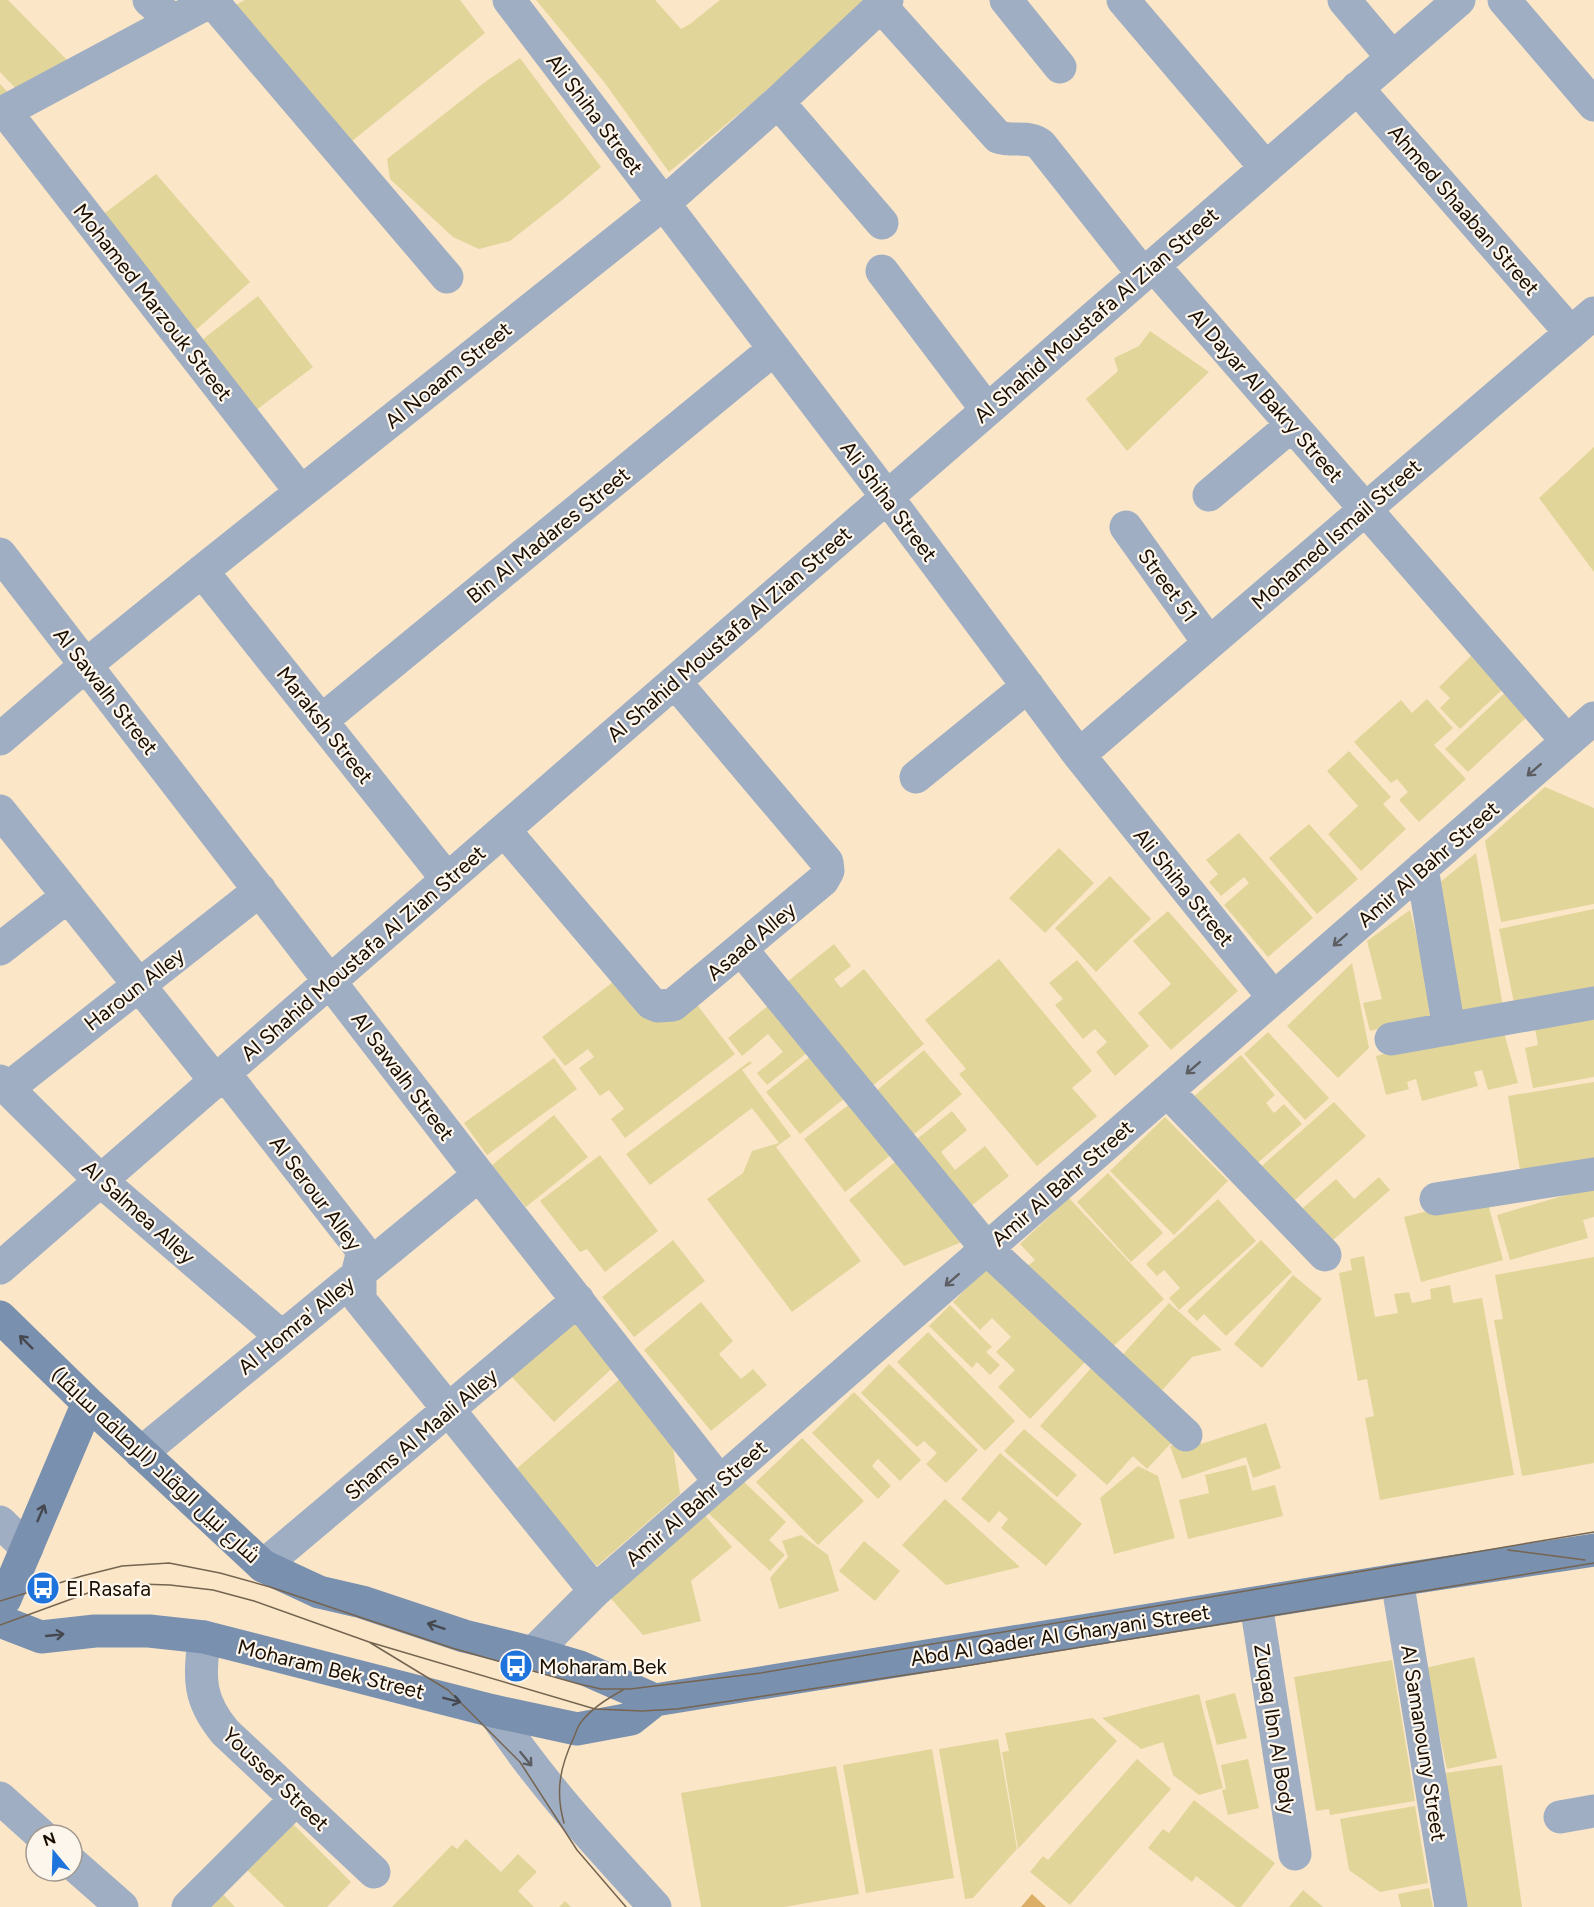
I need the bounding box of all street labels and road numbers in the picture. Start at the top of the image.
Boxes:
street label: Ali Shiha Street [541,49,649,179]
street label: Ahmed Shaaban Street [1383,120,1545,300]
street label: Mohamed Marzouk Street [68,198,238,406]
street label: Al Shahid Moustafa Al Zian Street [969,202,1223,428]
street label: Al Dayar Al Bakry Street [1184,303,1349,487]
street label: Al Noaam Street [380,316,516,434]
street label: Ali Shiha Street [835,436,943,566]
street label: Mohamed Ismail Street [1246,453,1426,615]
street label: Bin Al Madares Street [461,462,635,608]
street label: Al Shahid Moustafa Al Zian Street [602,521,856,747]
street label: Street 51 [1133,543,1203,627]
street label: Al Sawalh Street [49,622,164,760]
street label: Maraksh Street [271,661,379,789]
street label: Amir Al Bahr Street [1352,796,1504,932]
street label: Ali Shiha Street [1129,823,1239,951]
street label: Al Shahid Moustafa Al Zian Street [236,840,490,1066]
street label: Asaad Alley [701,897,801,985]
street label: Haroun Alley [79,942,189,1036]
street label: Al Sawalh Street [346,1007,460,1145]
street label: Amir Al Bahr Street [986,1115,1138,1251]
street label: Al Serour Alley [265,1131,367,1255]
street label: Al Salmea Alley [77,1155,201,1269]
street label: Al Homra' Alley [233,1270,359,1380]
street label: شارع نبيل الوقاد (الرصافه سابقا) [45,1362,266,1570]
street label: Shams Al Maali Alley [340,1363,502,1505]
street label: Amir Al Bahr Street [620,1435,772,1571]
street label: Abd Al Qader Al Gharyani Street [909,1599,1212,1671]
street label: Moharam Bek Street [235,1634,427,1704]
street label: Zuqaq Ibn Al Body [1249,1642,1301,1816]
street label: Al Samanouny Street [1396,1643,1452,1843]
street label: Youssef Street [218,1722,334,1836]

